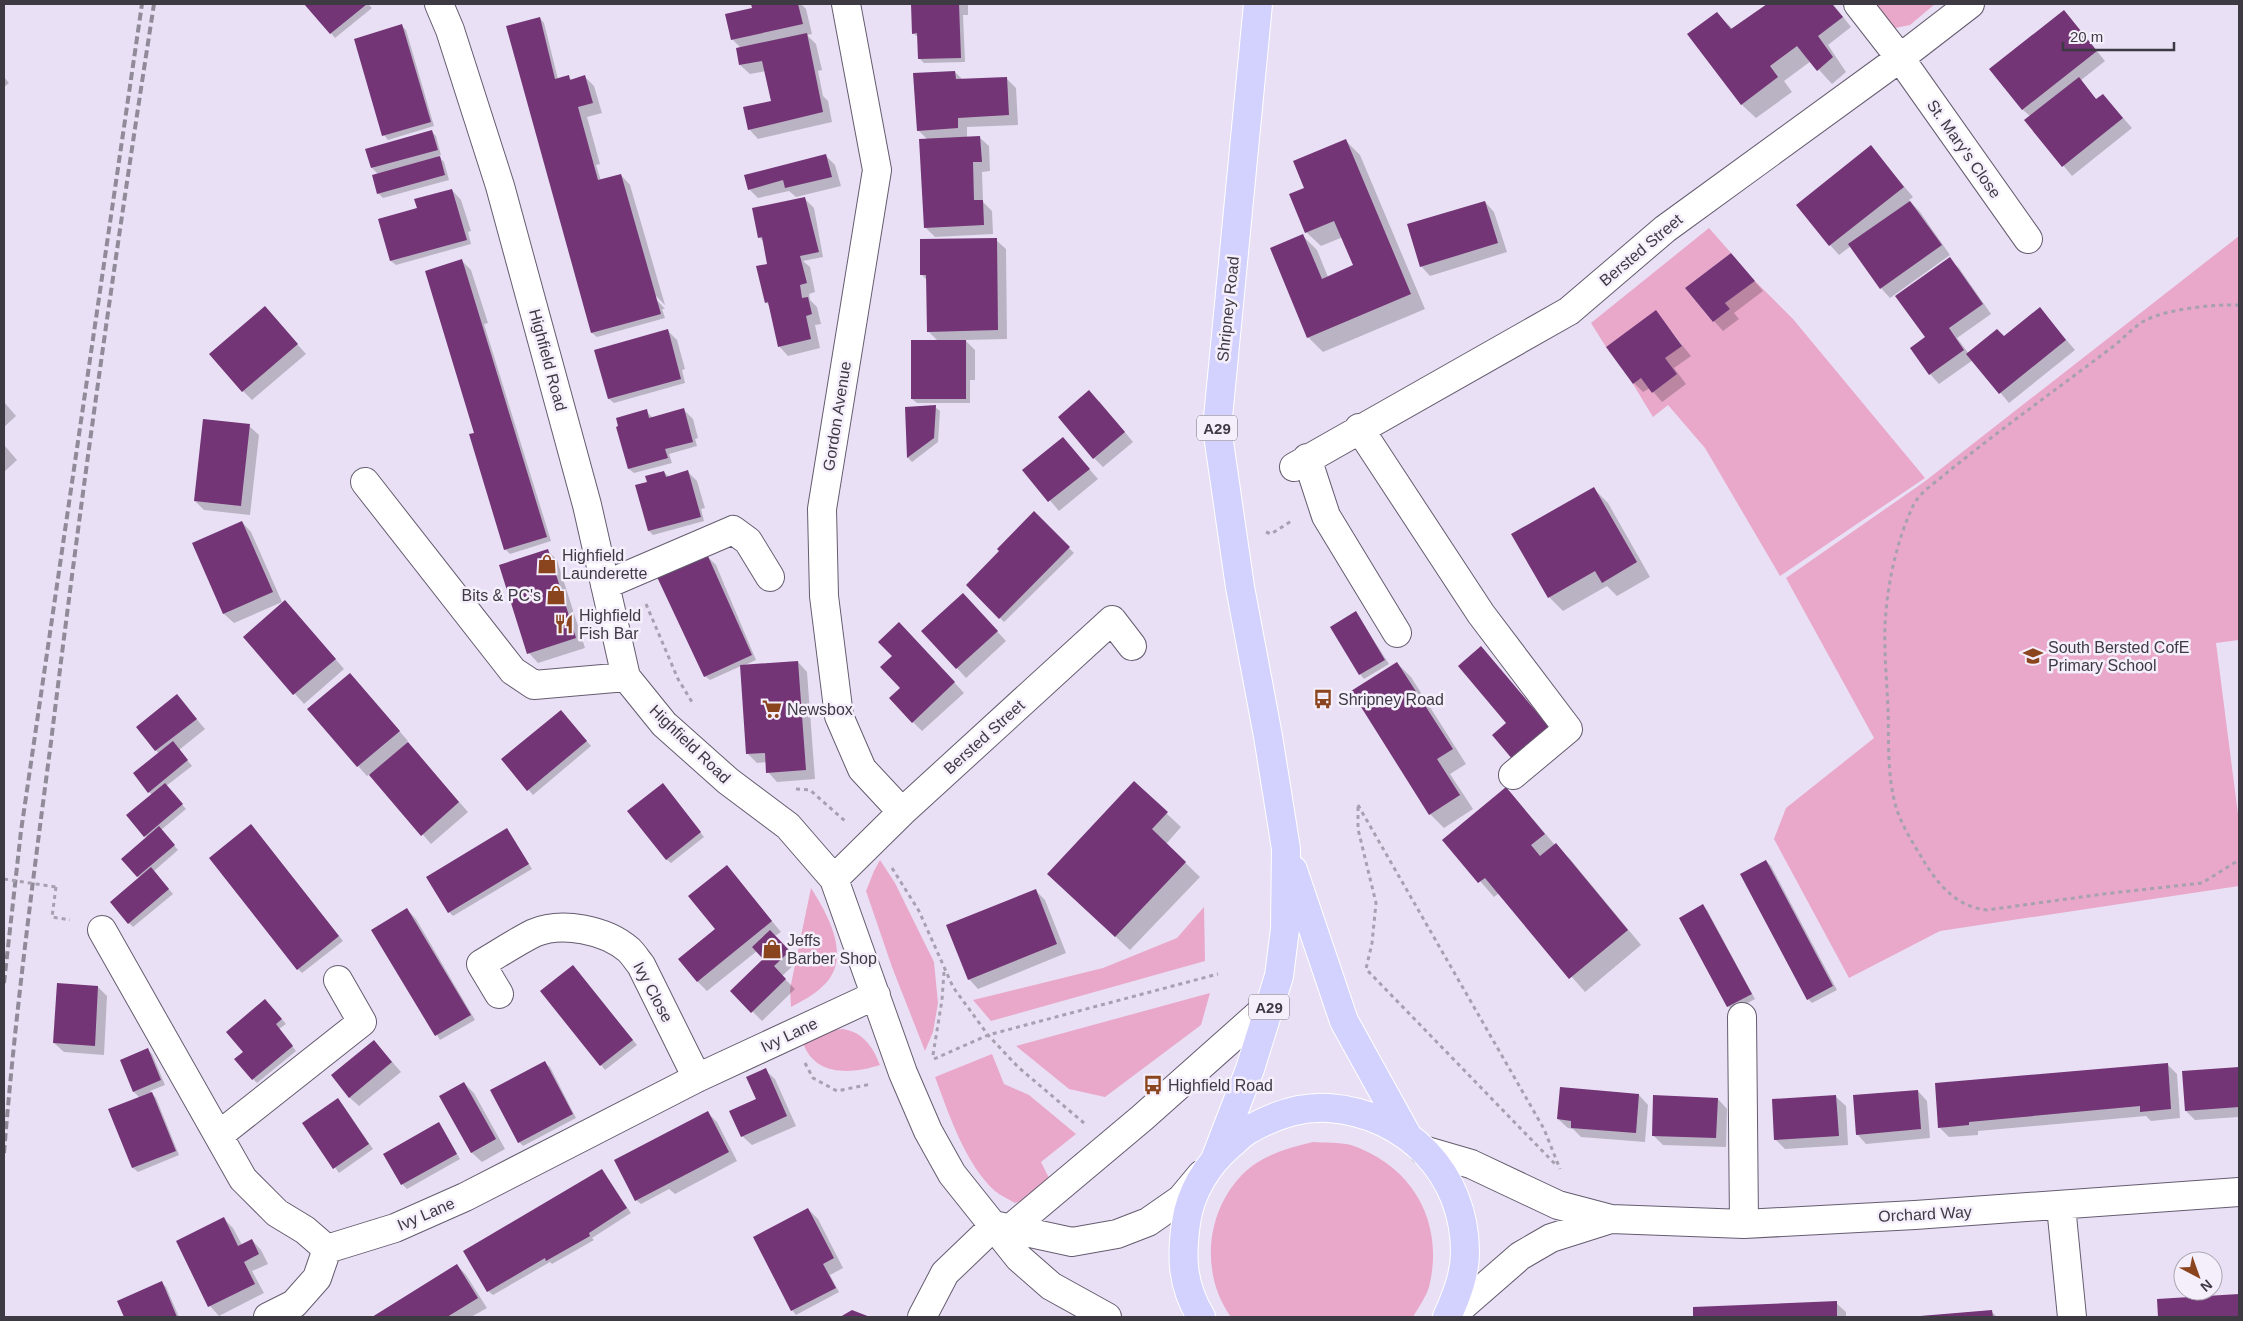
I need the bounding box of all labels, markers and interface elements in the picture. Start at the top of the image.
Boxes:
scale bar [2063,20,2174,52]
text: 20 m [2070,28,2103,45]
street label: St. Mary's Close [1924,97,2004,201]
street label: Bersted Street [1596,210,1686,289]
street label: Shripney Road [1214,255,1242,363]
street label: Highfield Road [526,307,570,413]
street label: Gordon Avenue [820,360,854,472]
road number: A29 [1197,416,1237,440]
place label: Highfield Launderette [562,547,648,582]
shop icon: Highfield Launderette [536,553,558,575]
shop icon: Bits & PC's [545,584,567,606]
place label: Bits & PC's [461,587,541,604]
place label: Highfield Fish Bar [579,607,641,642]
restaurant icon: Highfield Fish Bar [553,613,575,635]
place label: South Bersted CofE Primary School [2048,639,2189,674]
school or university icon: South Bersted CofE Primary School [2022,645,2044,667]
bus stop icon: Shripney Road [1312,688,1334,710]
place label: Shripney Road [1338,691,1444,708]
street label: Bersted Street [940,696,1028,778]
supermarket icon: Newsbox [761,698,783,720]
street label: Highfield Road [646,701,734,787]
place label: Newsbox [787,701,853,718]
place label: Jeffs Barber Shop [787,932,877,967]
shop icon: Jeffs Barber Shop [761,938,783,960]
street label: Ivy Close [630,959,676,1025]
road number: A29 [1249,994,1289,1020]
street label: Ivy Lane [758,1014,820,1055]
bus stop icon: Highfield Road [1142,1074,1164,1096]
place label: Highfield Road [1168,1077,1273,1094]
street label: Ivy Lane [395,1194,457,1234]
street label: Orchard Way [1878,1203,1972,1225]
north arrow [2173,1251,2223,1301]
text: N [2197,1276,2216,1295]

